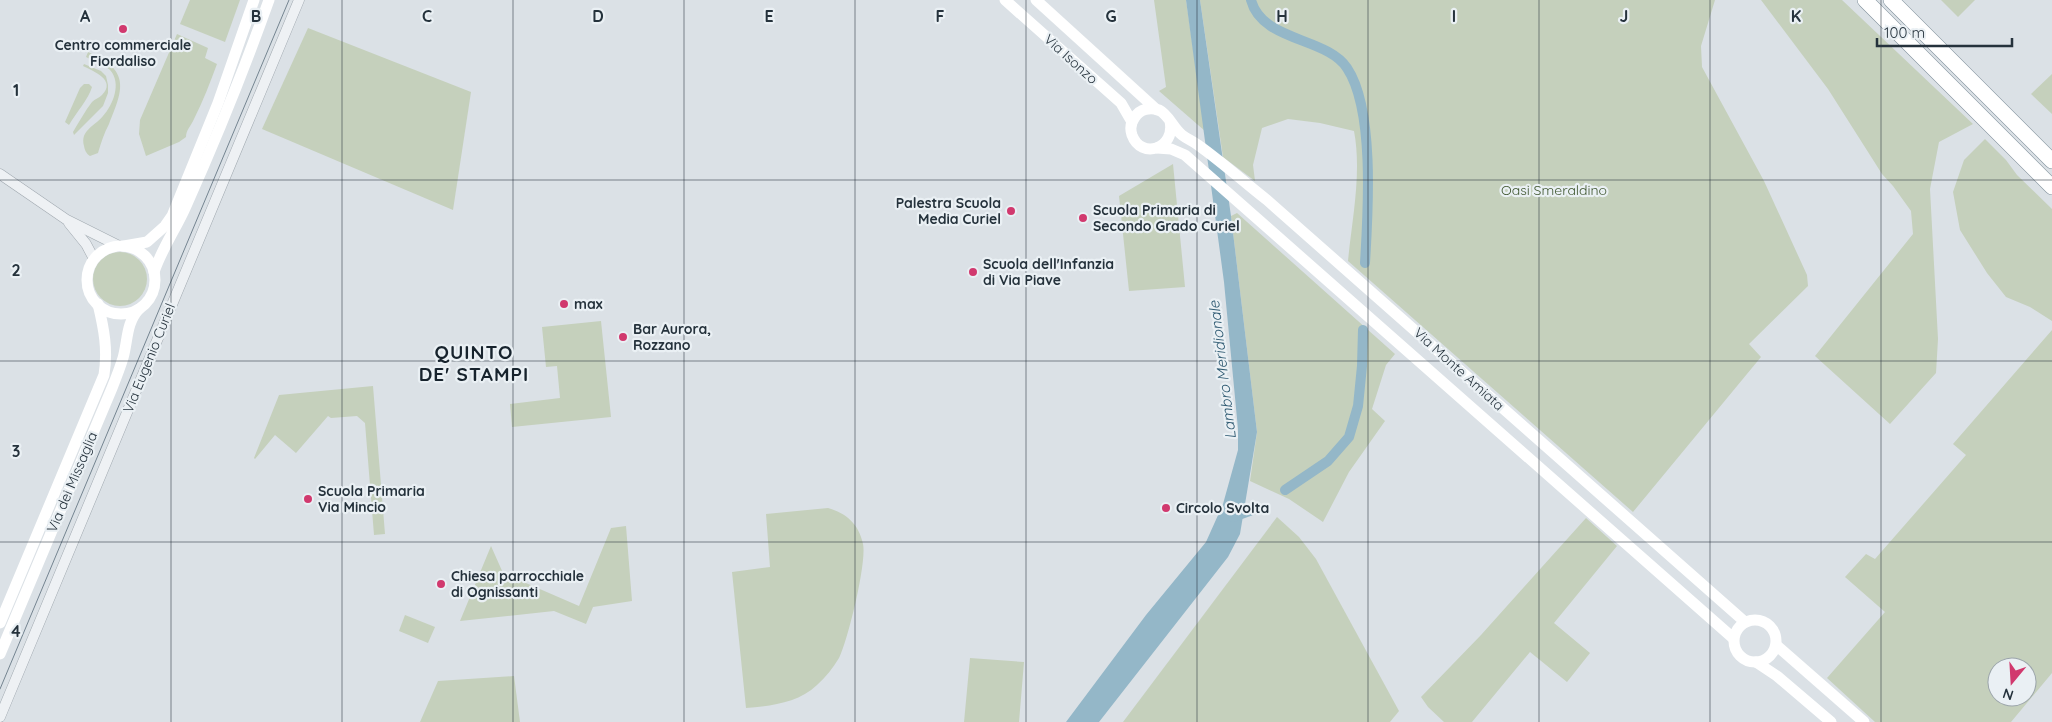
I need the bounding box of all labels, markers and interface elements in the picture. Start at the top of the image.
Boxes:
text: A [80,6,91,26]
text: B [251,6,261,26]
text: C [422,6,432,26]
text: D [592,6,604,26]
text: E [764,6,774,26]
text: F [936,6,945,26]
text: G [1105,6,1117,26]
text: H [1276,6,1288,26]
text: I [1452,6,1456,26]
text: J [1620,6,1628,26]
text: K [1791,6,1801,26]
scale bar [1877,15,2012,47]
marker: Centro commerciale Fiordaliso [117,23,129,35]
text: 100 m [1884,23,1925,42]
street label: Via Isonzo [1040,30,1102,88]
place label: Centro commerciale Fiordaliso [55,36,191,70]
text: 1 [13,80,19,100]
park label: Oasi Smeraldino [1501,181,1607,199]
place label: Palestra Scuola Media Curiel [896,194,1001,228]
place label: Scuola Primaria di Secondo Grado Curiel [1093,201,1240,235]
marker: Palestra Scuola Media Curiel [1005,205,1017,217]
marker: Scuola Primaria di Secondo Grado Curiel [1077,212,1089,224]
place label: Scuola dell'Infanzia di Via Piave [983,255,1114,289]
text: 2 [11,260,21,280]
marker: Scuola dell'Infanzia di Via Piave [967,266,979,278]
place label: max [574,295,603,313]
marker: max [558,298,570,310]
water label: Lambro Meridionale [1204,299,1240,440]
street label: Via Eugenio Curiel [119,301,179,415]
place label: Bar Aurora, Rozzano [633,320,711,354]
street label: Via Monte Amiata [1410,324,1508,414]
marker: Bar Aurora, Rozzano [617,331,629,343]
district label: QUINTO DE' STAMPI [419,340,529,386]
street label: Via dei Missaglia [43,429,101,535]
text: 3 [12,441,20,461]
place label: Scuola Primaria Via Mincio [318,482,425,516]
marker: Scuola Primaria Via Mincio [302,493,314,505]
place label: Circolo Svolta [1176,499,1269,517]
marker: Circolo Svolta [1160,502,1172,514]
place label: Chiesa parrocchiale di Ognissanti [451,567,584,601]
marker: Chiesa parrocchiale di Ognissanti [435,578,447,590]
text: 4 [11,621,21,641]
north arrow [1987,657,2037,707]
text: N [2000,684,2016,705]

